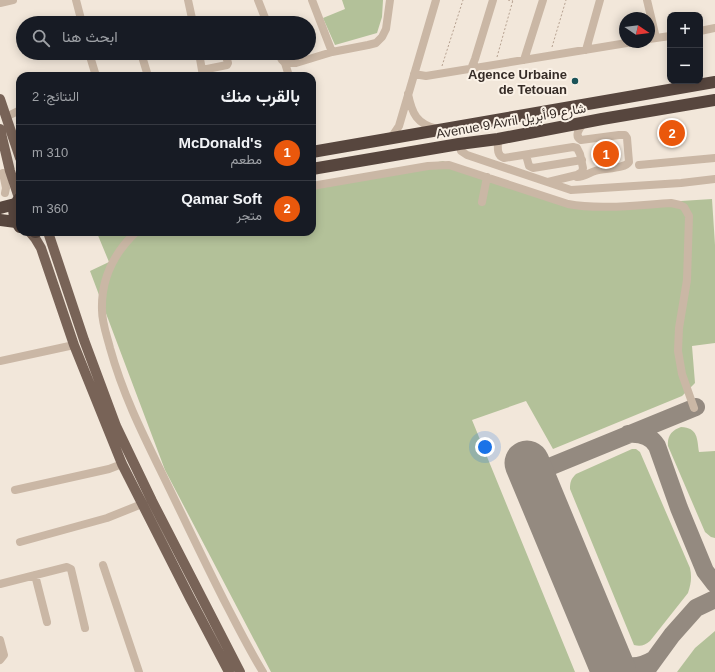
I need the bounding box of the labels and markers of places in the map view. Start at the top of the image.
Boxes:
place label: Agence Urbaine de Tetouan [468,67,567,97]
marker: Agence Urbaine de Tetouan [570,76,580,86]
pin: 2 [659,118,685,148]
pin: 1 [593,139,619,169]

